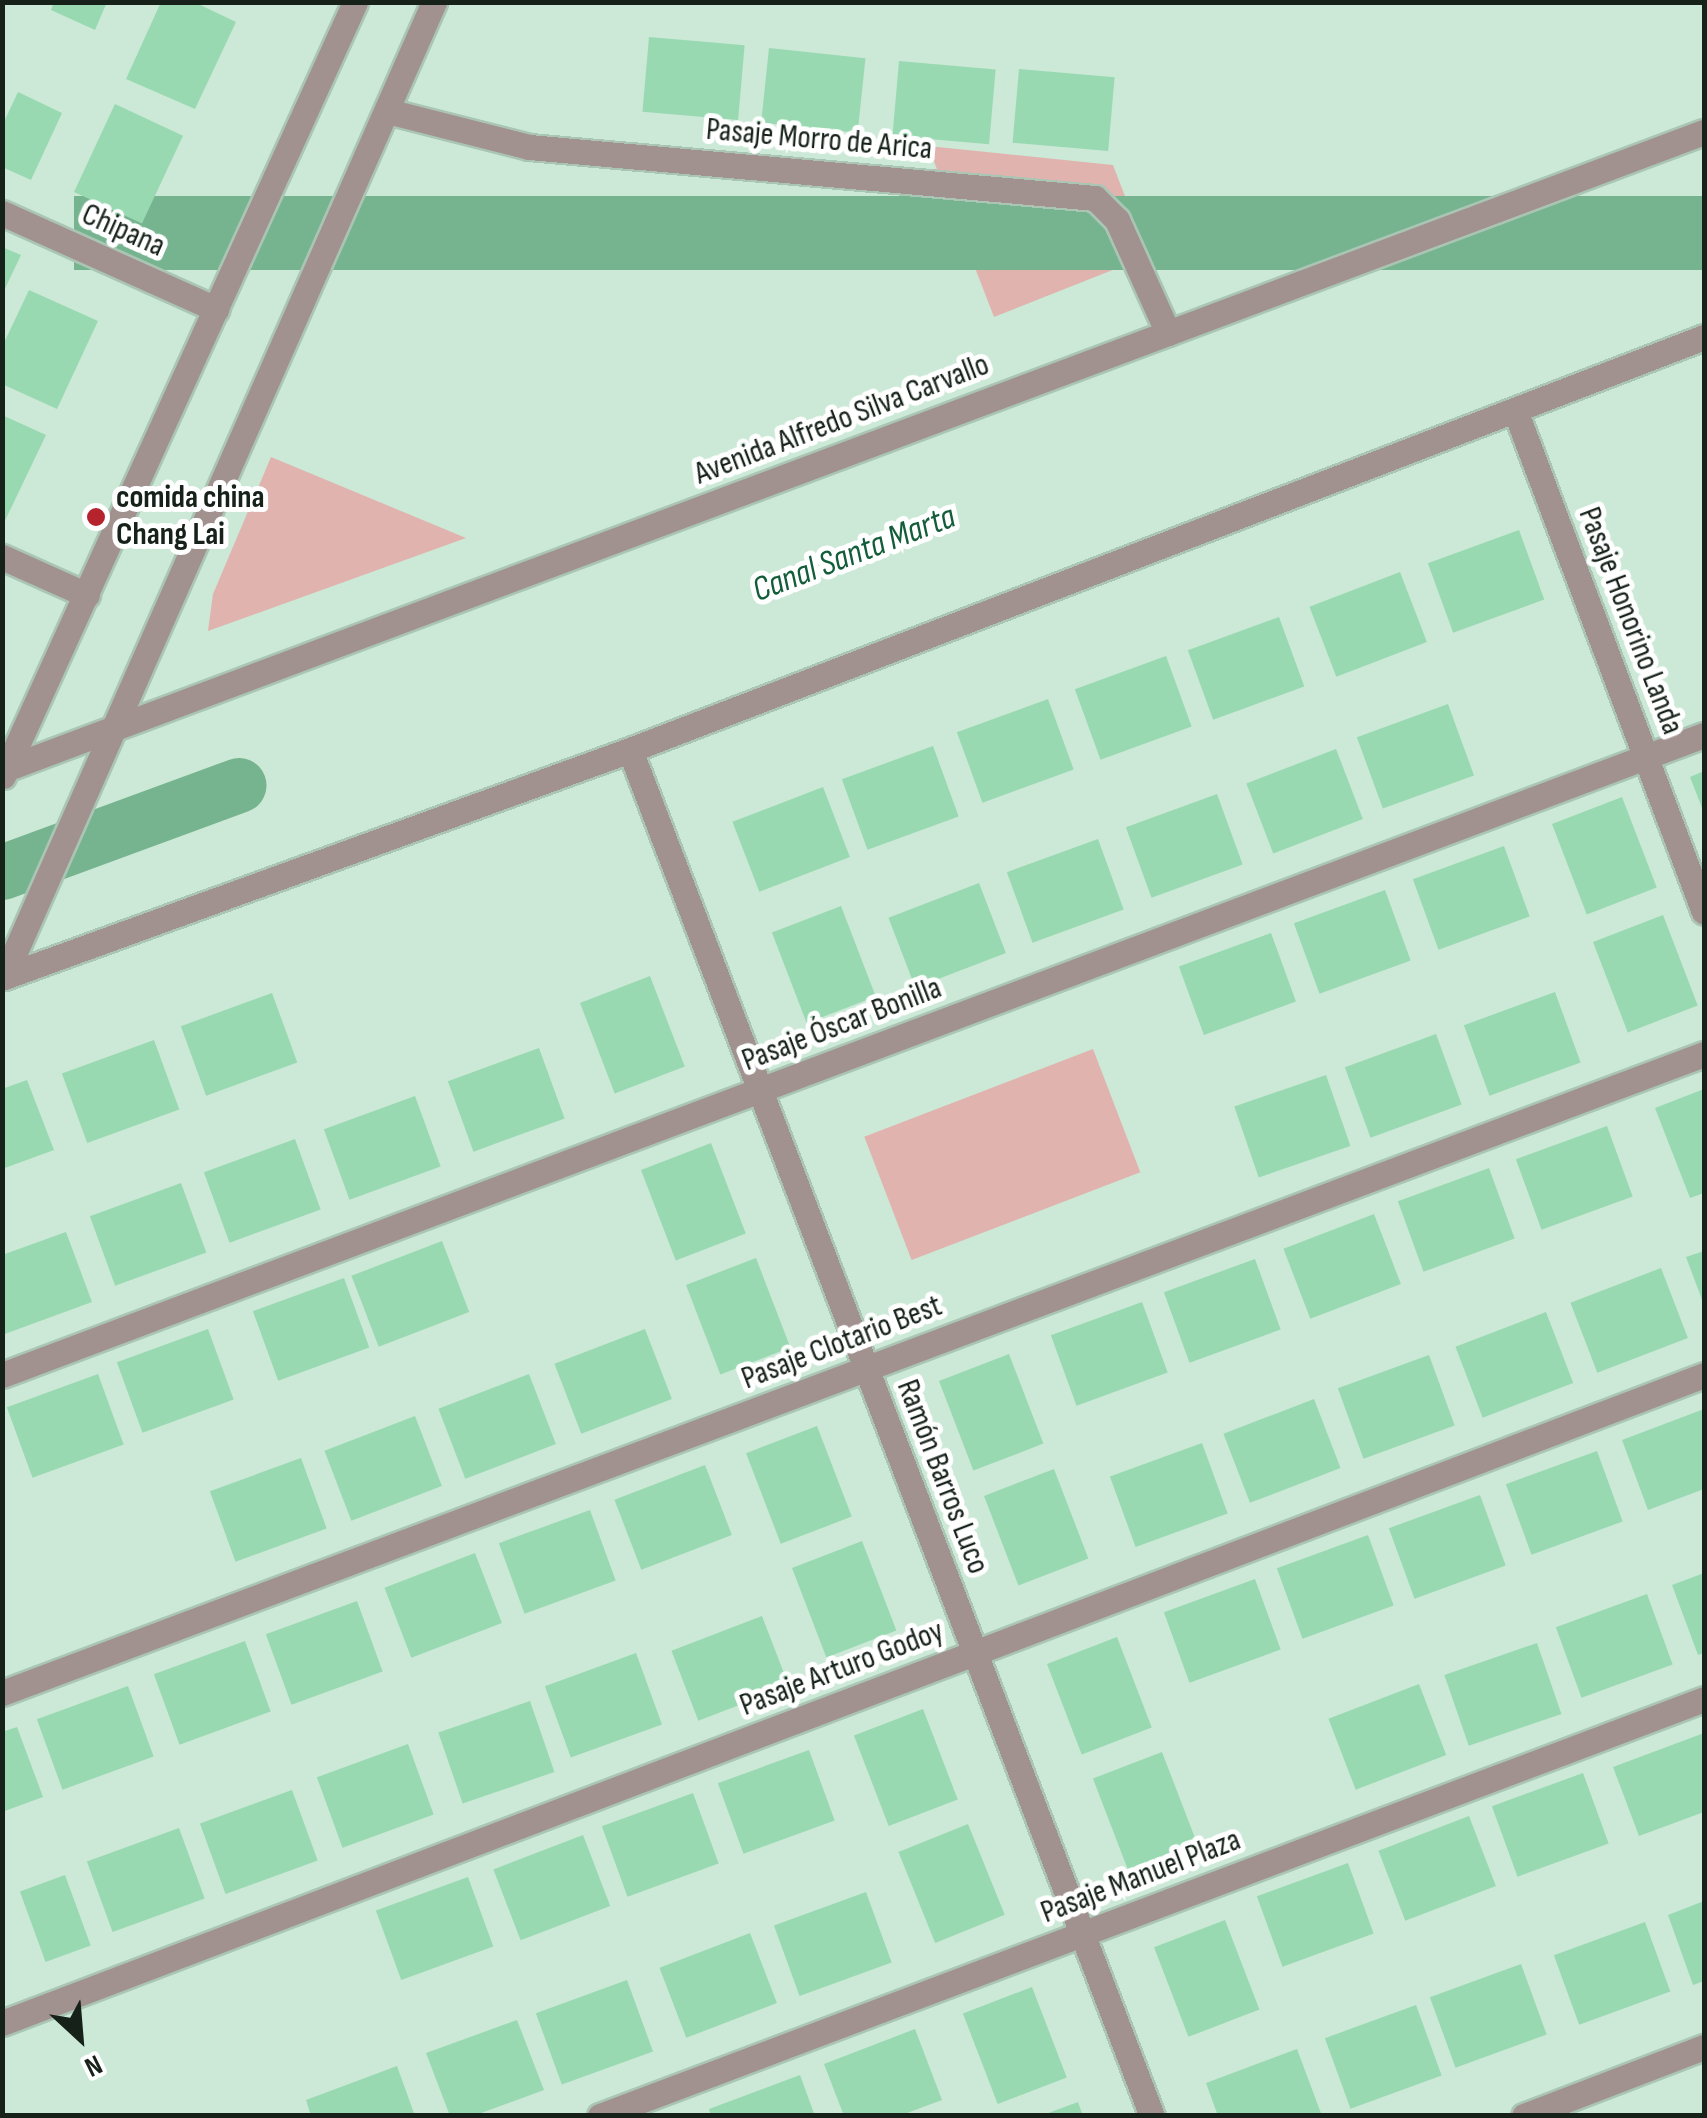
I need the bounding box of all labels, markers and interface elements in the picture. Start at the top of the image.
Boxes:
street label: Pasaje Morro de Arica [704,111,934,169]
street label: Chipana [76,196,170,266]
street label: Avenida Alfredo Silva Carvallo [689,346,995,494]
place label: comida china Chang Lai [116,480,265,555]
water label: Canal Santa Marta [747,496,961,612]
street label: Pasaje Honorino Landa [1569,502,1691,740]
marker: comida china Chang Lai [85,506,107,528]
street label: Pasaje Óscar Bonilla [737,969,947,1081]
street label: Pasaje Clotario Best [736,1287,948,1399]
street label: Ramón Barros Luco [887,1375,997,1579]
street label: Pasaje Arturo Godoy [735,1613,949,1725]
street label: Pasaje Manuel Plaza [1036,1821,1246,1933]
north arrow [30,1988,130,2088]
text: N [79,2047,107,2084]

